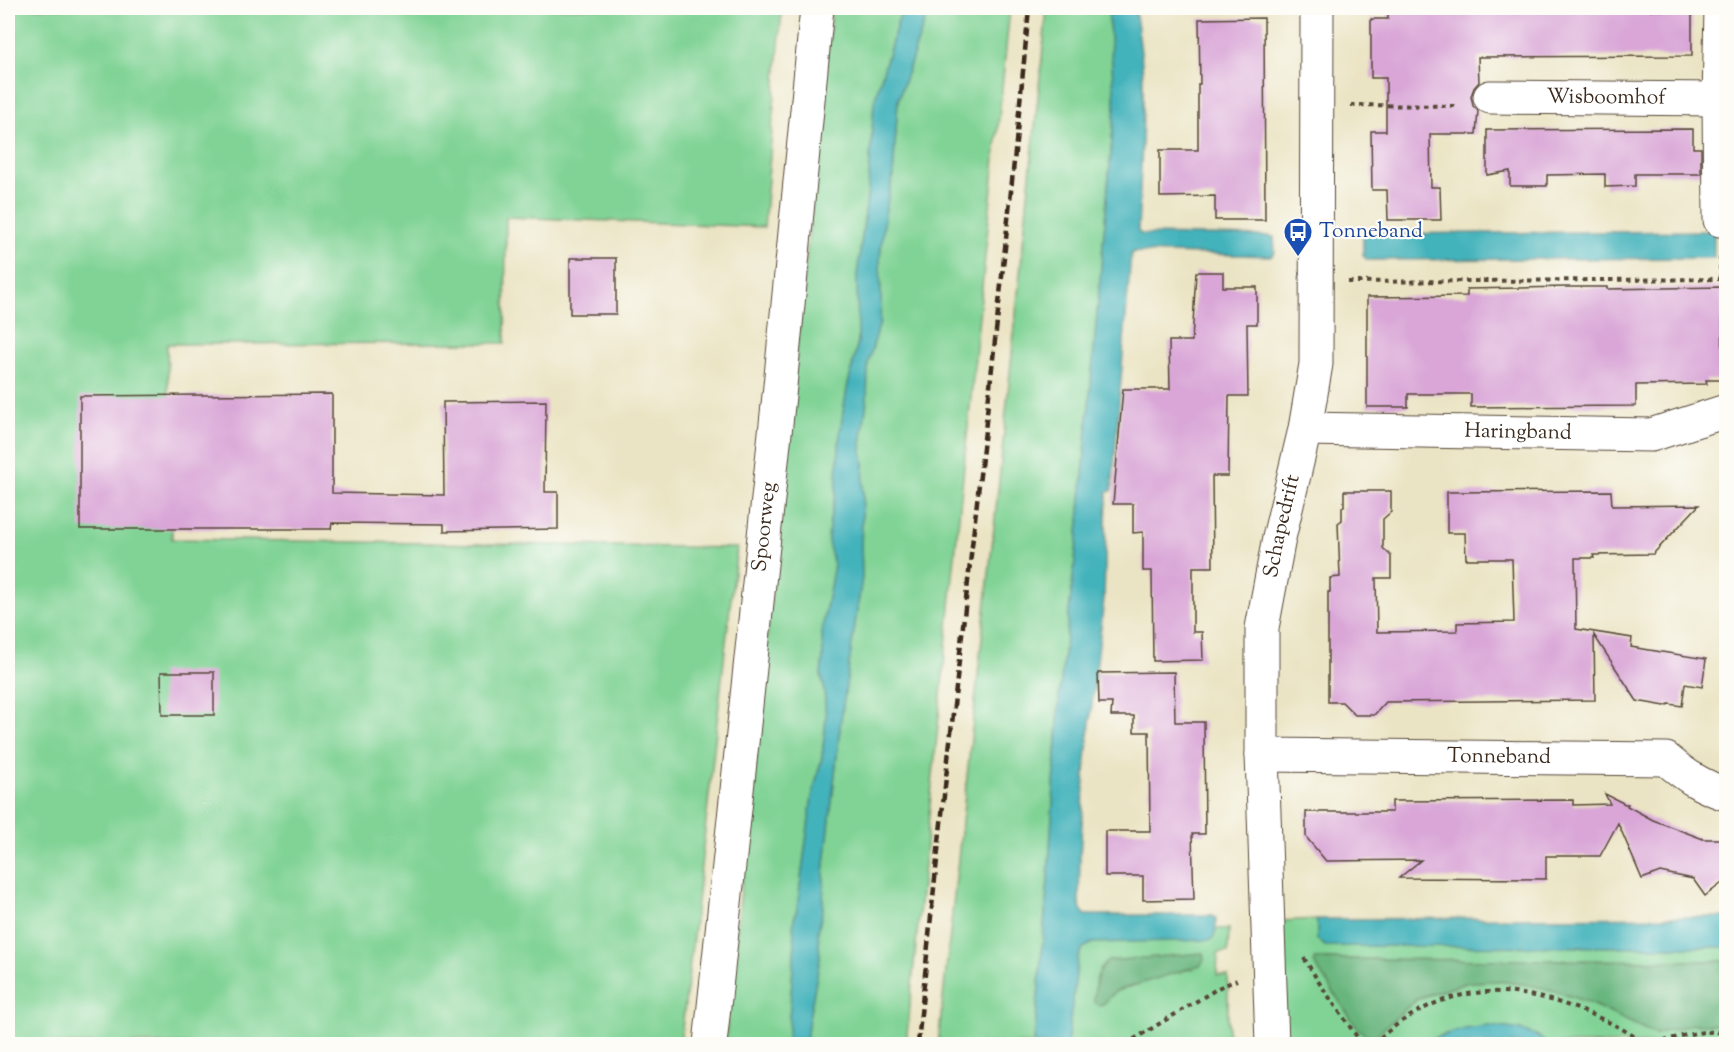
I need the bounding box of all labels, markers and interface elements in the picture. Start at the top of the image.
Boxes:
street label: Wisboomhof [1546,82,1667,114]
bus stop icon: Tonneband [1282,216,1314,258]
place label: Tonneband [1319,217,1423,247]
street label: Haringband [1464,417,1572,449]
street label: Schapedrift [1257,471,1309,580]
street label: Spoorweg [745,480,785,573]
street label: Tonneband [1447,742,1551,773]

